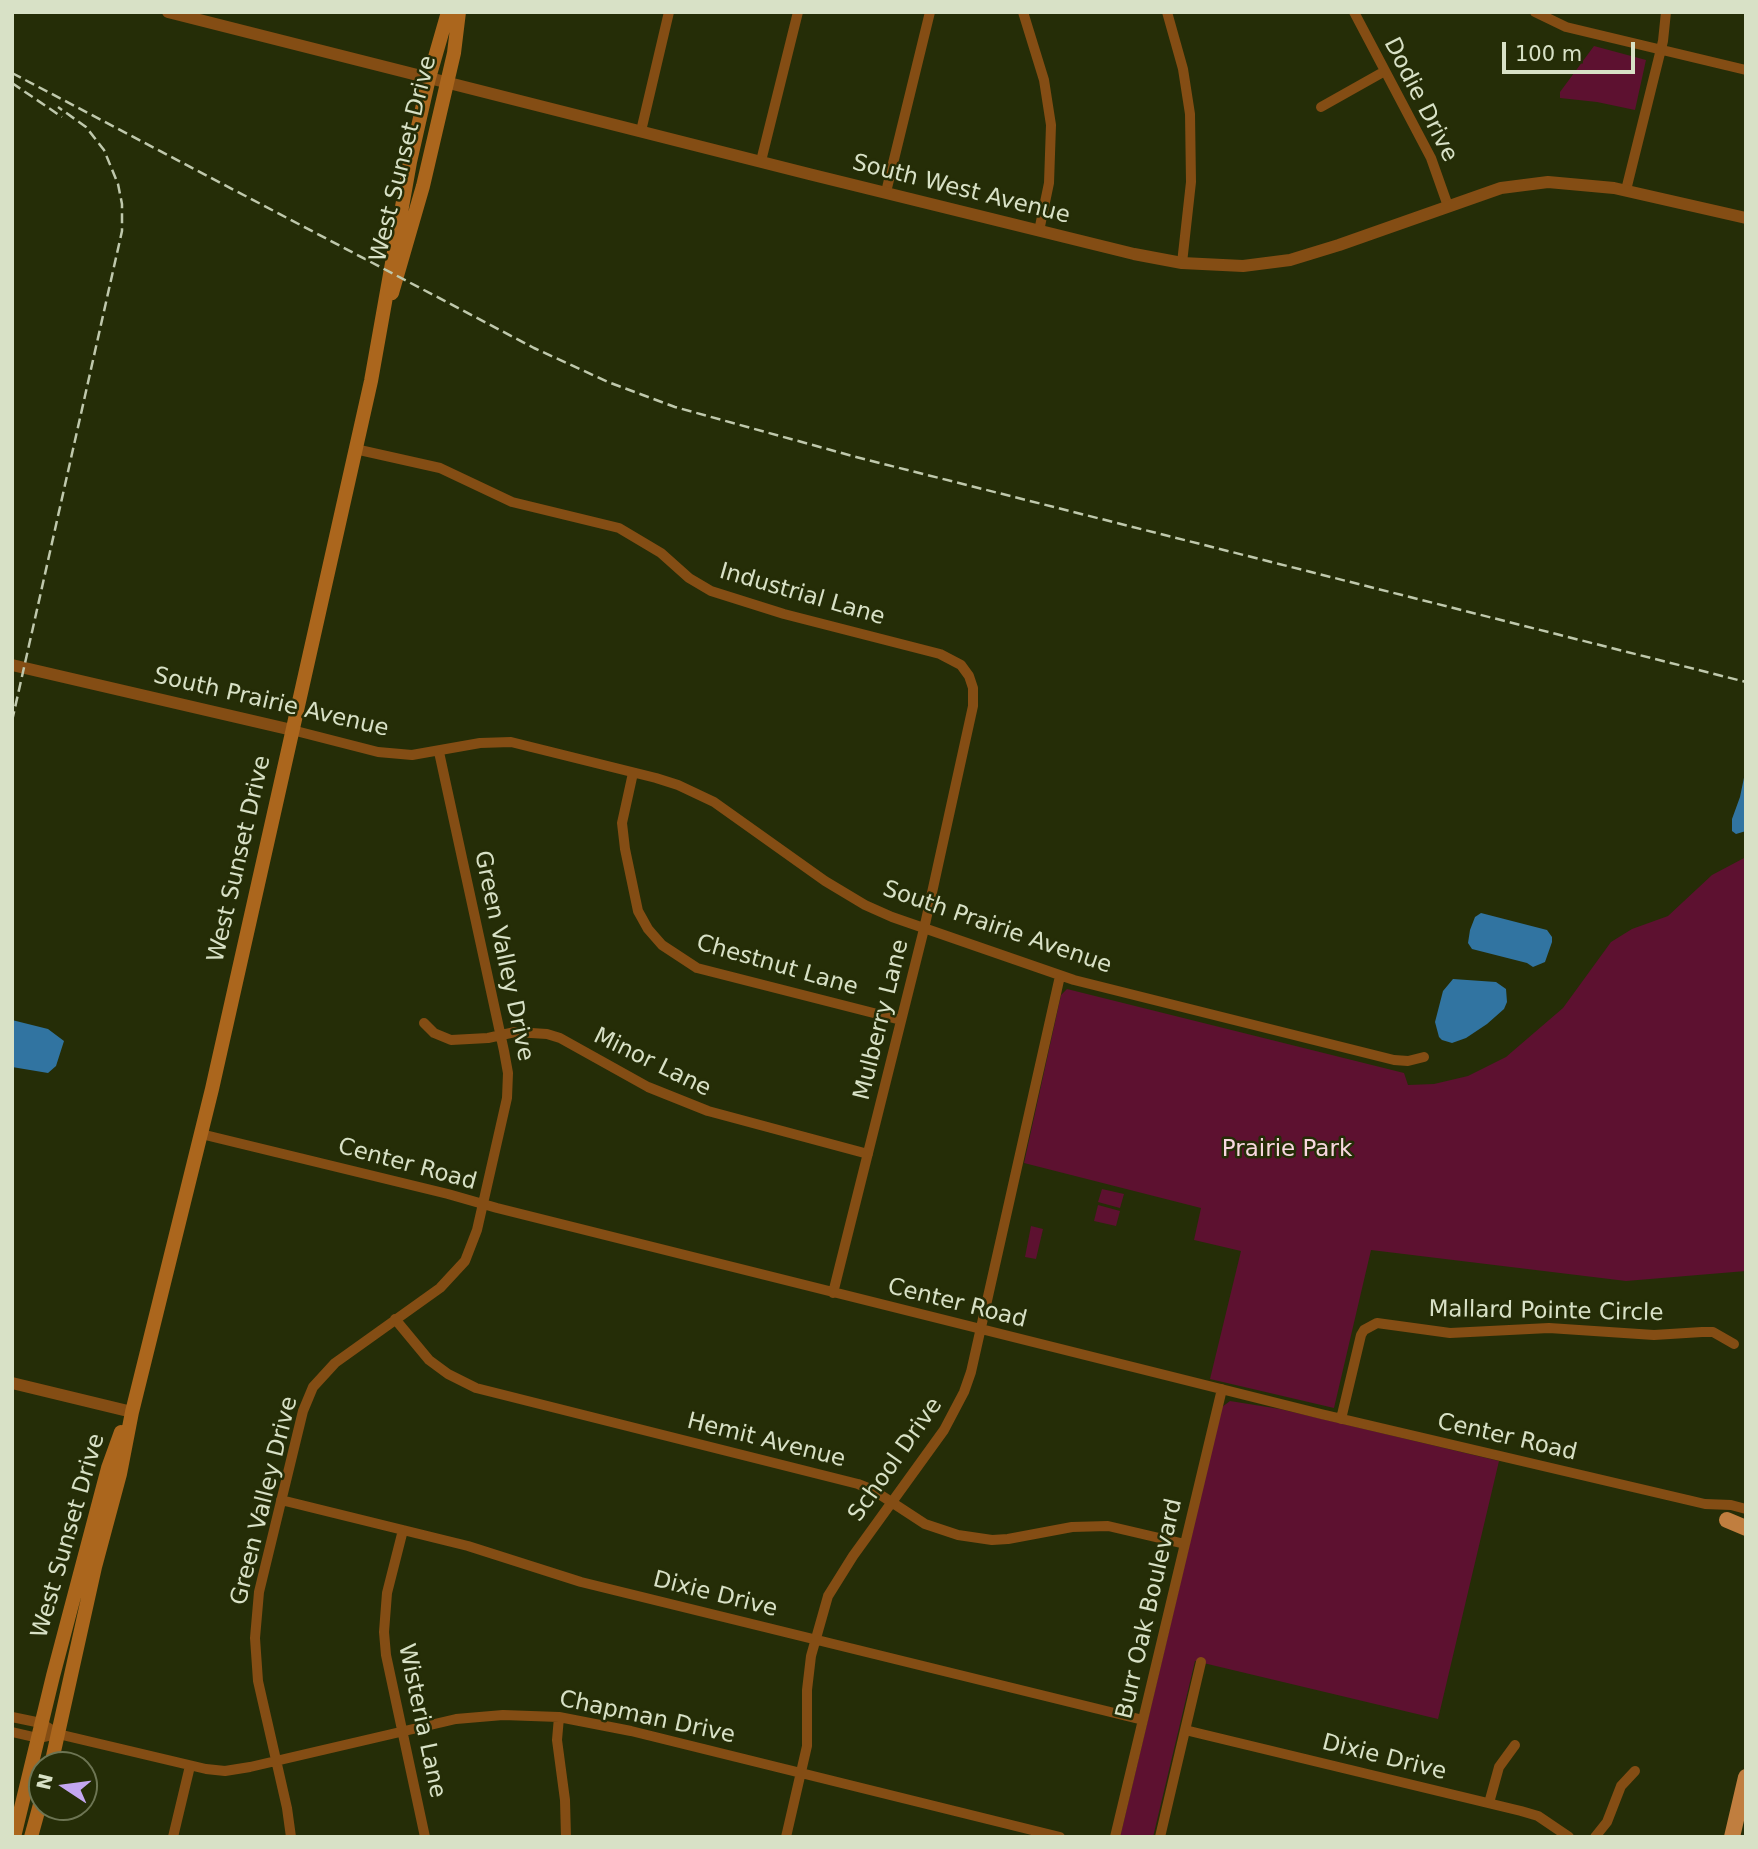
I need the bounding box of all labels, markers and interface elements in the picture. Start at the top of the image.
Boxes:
scale bar [1506,28,1639,72]
street label: Dodie Drive [1377,33,1463,167]
text: 100 m [1515,42,1582,66]
street label: West Sunset Drive [365,53,443,265]
street label: South West Avenue [849,150,1073,230]
street label: Industrial Lane [716,558,888,632]
street label: South Prairie Avenue [151,663,391,743]
street label: West Sunset Drive [203,753,277,965]
street label: Green Valley Drive [467,848,539,1064]
street label: South Prairie Avenue [879,876,1115,980]
street label: Chestnut Lane [693,930,861,1002]
street label: Mulberry Lane [849,937,915,1103]
street label: Minor Lane [589,1023,715,1103]
street label: Center Road [335,1133,479,1197]
park label: Prairie Park [1222,1136,1352,1164]
street label: Center Road [885,1273,1029,1335]
street label: Mallard Pointe Circle [1428,1296,1664,1328]
street label: School Drive [843,1393,949,1527]
street label: Green Valley Drive [226,1394,304,1608]
street label: Hemit Avenue [684,1408,848,1474]
street label: Center Road [1435,1409,1579,1467]
street label: West Sunset Drive [27,1431,111,1641]
street label: Burr Oak Boulevard [1111,1496,1189,1722]
street label: Dixie Drive [650,1566,780,1624]
street label: Wisteria Lane [391,1642,451,1800]
street label: Chapman Drive [557,1686,737,1750]
street label: Dixie Drive [1319,1729,1449,1787]
north arrow [28,1751,98,1821]
text: N [32,1772,57,1792]

